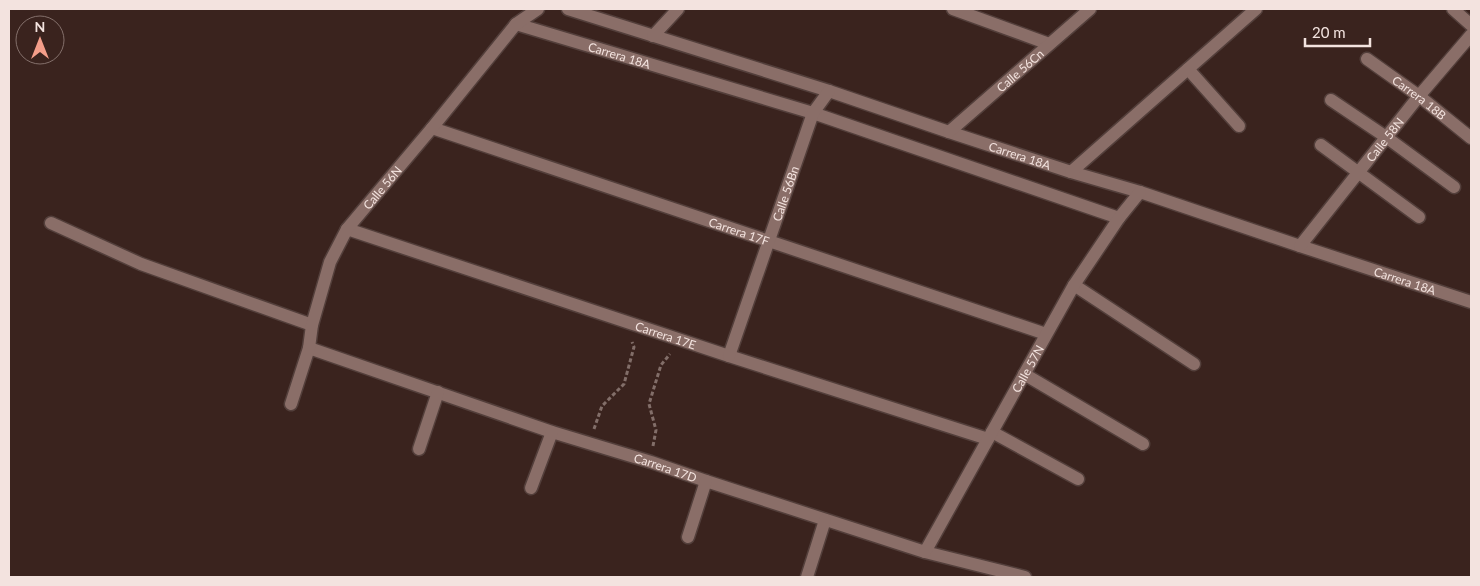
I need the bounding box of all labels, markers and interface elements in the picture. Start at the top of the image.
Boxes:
north arrow [15,15,65,65]
scale bar [1305,15,1370,47]
text: N [35,18,45,35]
text: 20 m [1312,23,1346,41]
street label: Carrera 18A [587,39,653,72]
street label: Calle 56Cn [993,46,1047,95]
street label: Carrera 18B [1390,72,1450,123]
street label: Calle 58N [1362,114,1407,165]
street label: Carrera 18A [987,138,1054,173]
street label: Calle 56N [359,163,405,212]
street label: Calle 56Bn [769,164,802,223]
street label: Carrera 17F [707,214,772,248]
street label: Carrera 18A [1372,263,1439,298]
street label: Carrera 17E [634,318,698,352]
street label: Calle 57N [1008,342,1047,395]
street label: Carrera 17D [632,450,699,485]

